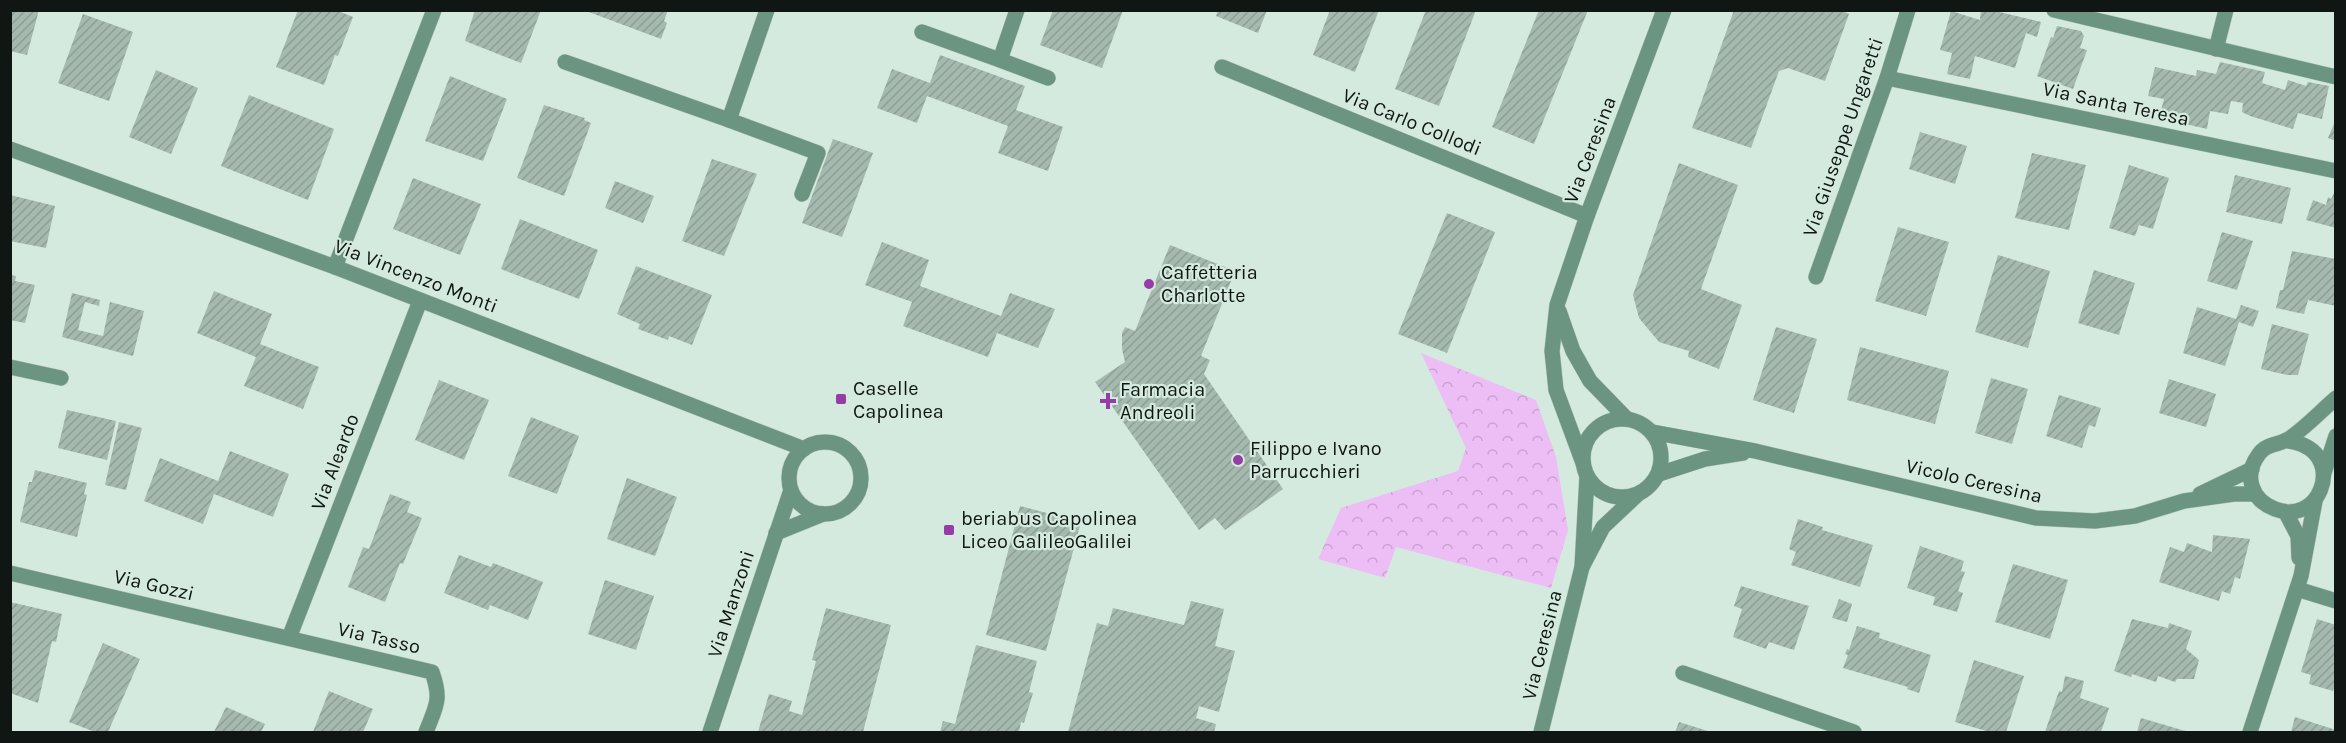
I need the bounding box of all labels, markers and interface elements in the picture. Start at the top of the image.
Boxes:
street label: Via Giuseppe Ungaretti [1798,34,1888,240]
street label: Via Santa Teresa [2041,77,2191,131]
street label: Via Carlo Collodi [1339,84,1485,160]
street label: Via Ceresina [1559,93,1621,207]
street label: Via Vincenzo Monti [331,234,501,318]
place label: Caffetteria Charlotte [1161,261,1258,307]
marker: Caffetteria Charlotte [1142,277,1156,291]
place label: Caselle Capolinea [853,377,944,423]
place label: Farmacia Andreoli [1120,378,1205,424]
marker: Caselle Capolinea [834,392,848,406]
marker: Farmacia Andreoli [1101,394,1115,408]
street label: Via Aleardo [306,411,364,513]
place label: Filippo e Ivano Parrucchieri [1250,437,1382,483]
marker: Filippo e Ivano Parrucchieri [1231,453,1245,467]
street label: Vicolo Ceresina [1904,454,2044,508]
place label: beriabus Capolinea Liceo GalileoGalilei [961,507,1137,553]
marker: beriabus Capolinea Liceo GalileoGalilei [942,523,956,537]
street label: Via Manzoni [703,547,759,661]
street label: Via Gozzi [112,565,196,605]
street label: Via Ceresina [1517,588,1567,702]
street label: Via Tasso [335,617,423,659]

